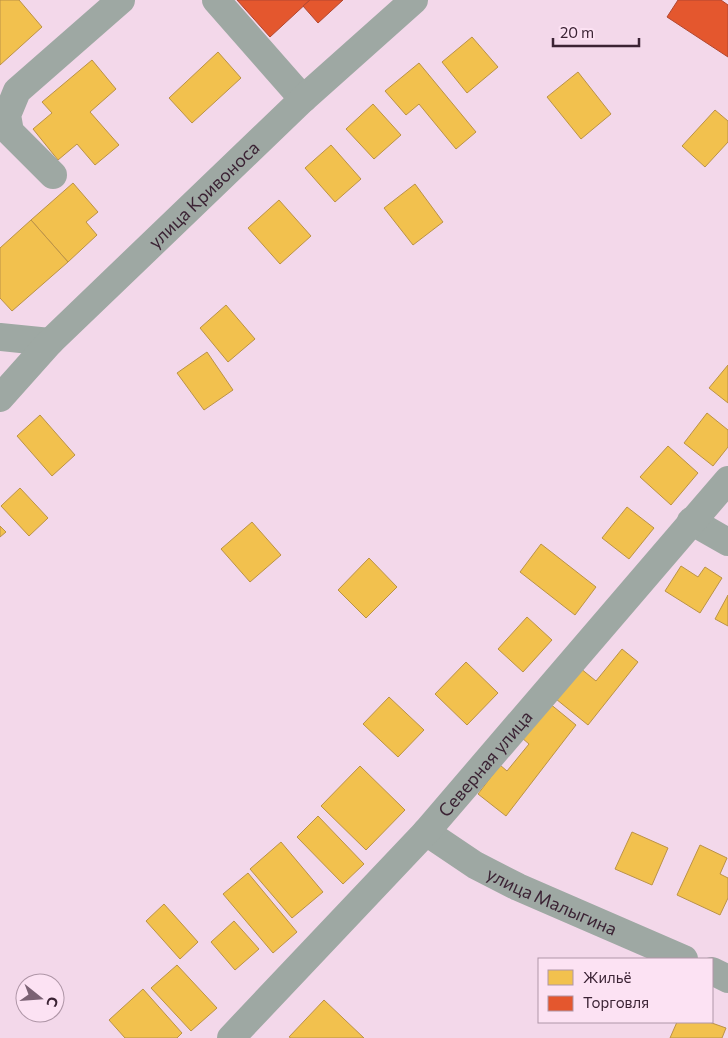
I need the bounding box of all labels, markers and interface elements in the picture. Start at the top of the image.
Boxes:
scale bar [553,15,639,47]
text: 20 m [560,23,594,41]
street label: улица Кривоноса [144,136,264,253]
street label: Северная улица [433,706,537,821]
street label: улица Малыгина [483,862,620,940]
legend [538,958,713,1023]
text: Жильё [583,968,631,986]
north arrow [15,973,65,1023]
text: Торговля [583,993,649,1011]
text: С [43,995,62,1009]

